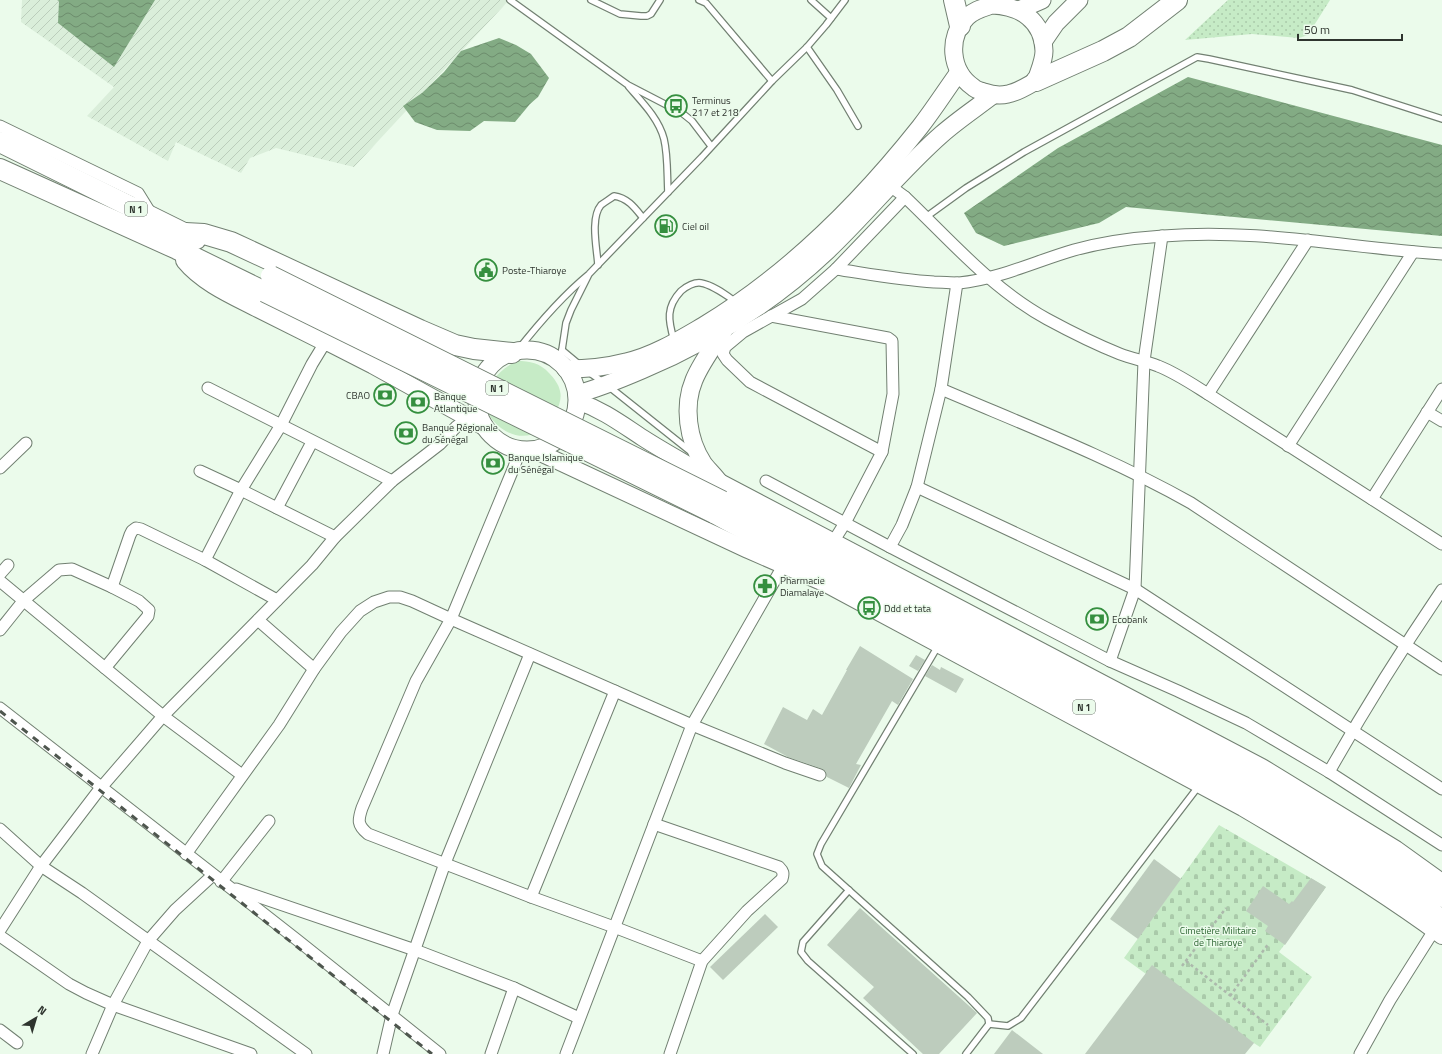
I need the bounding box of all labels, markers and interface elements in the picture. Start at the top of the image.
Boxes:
scale bar [1298,16,1402,42]
text: 50 m [1304,20,1330,39]
bus stop icon: Terminus 217 et 218 [663,93,689,119]
place label: Terminus 217 et 218 [692,93,739,120]
road number: N 1 [125,202,147,216]
fuel station icon: Ciel oil [653,213,679,239]
place label: Ciel oil [682,219,709,234]
public building icon: Poste-Thiaroye [473,257,499,283]
place label: Poste-Thiaroye [502,263,566,278]
road number: N 1 [486,381,508,395]
bank icon: CBAO [372,382,398,408]
place label: CBAO [346,388,370,403]
bank icon: Banque Atlantique [405,389,431,415]
place label: Banque Atlantique [434,389,477,416]
bank icon: Banque Régionale du Sénégal [393,420,419,446]
place label: Banque Régionale du Sénégal [422,420,498,447]
bank icon: Banque Islamique du Sénégal [480,450,506,476]
place label: Banque Islamique du Sénégal [508,450,583,477]
pharmacy icon: Pharmacie Diamalaye [752,573,778,599]
place label: Pharmacie Diamalaye [780,573,825,600]
bus stop icon: Ddd et tata [856,595,882,621]
place label: Ddd et tata [884,601,931,616]
bank icon: Ecobank [1084,606,1110,632]
place label: Ecobank [1112,612,1148,627]
road number: N 1 [1073,700,1095,714]
park label: Cimetière Militaire de Thiaroye [1180,923,1256,950]
north arrow [16,998,56,1038]
text: N [34,1001,50,1019]

